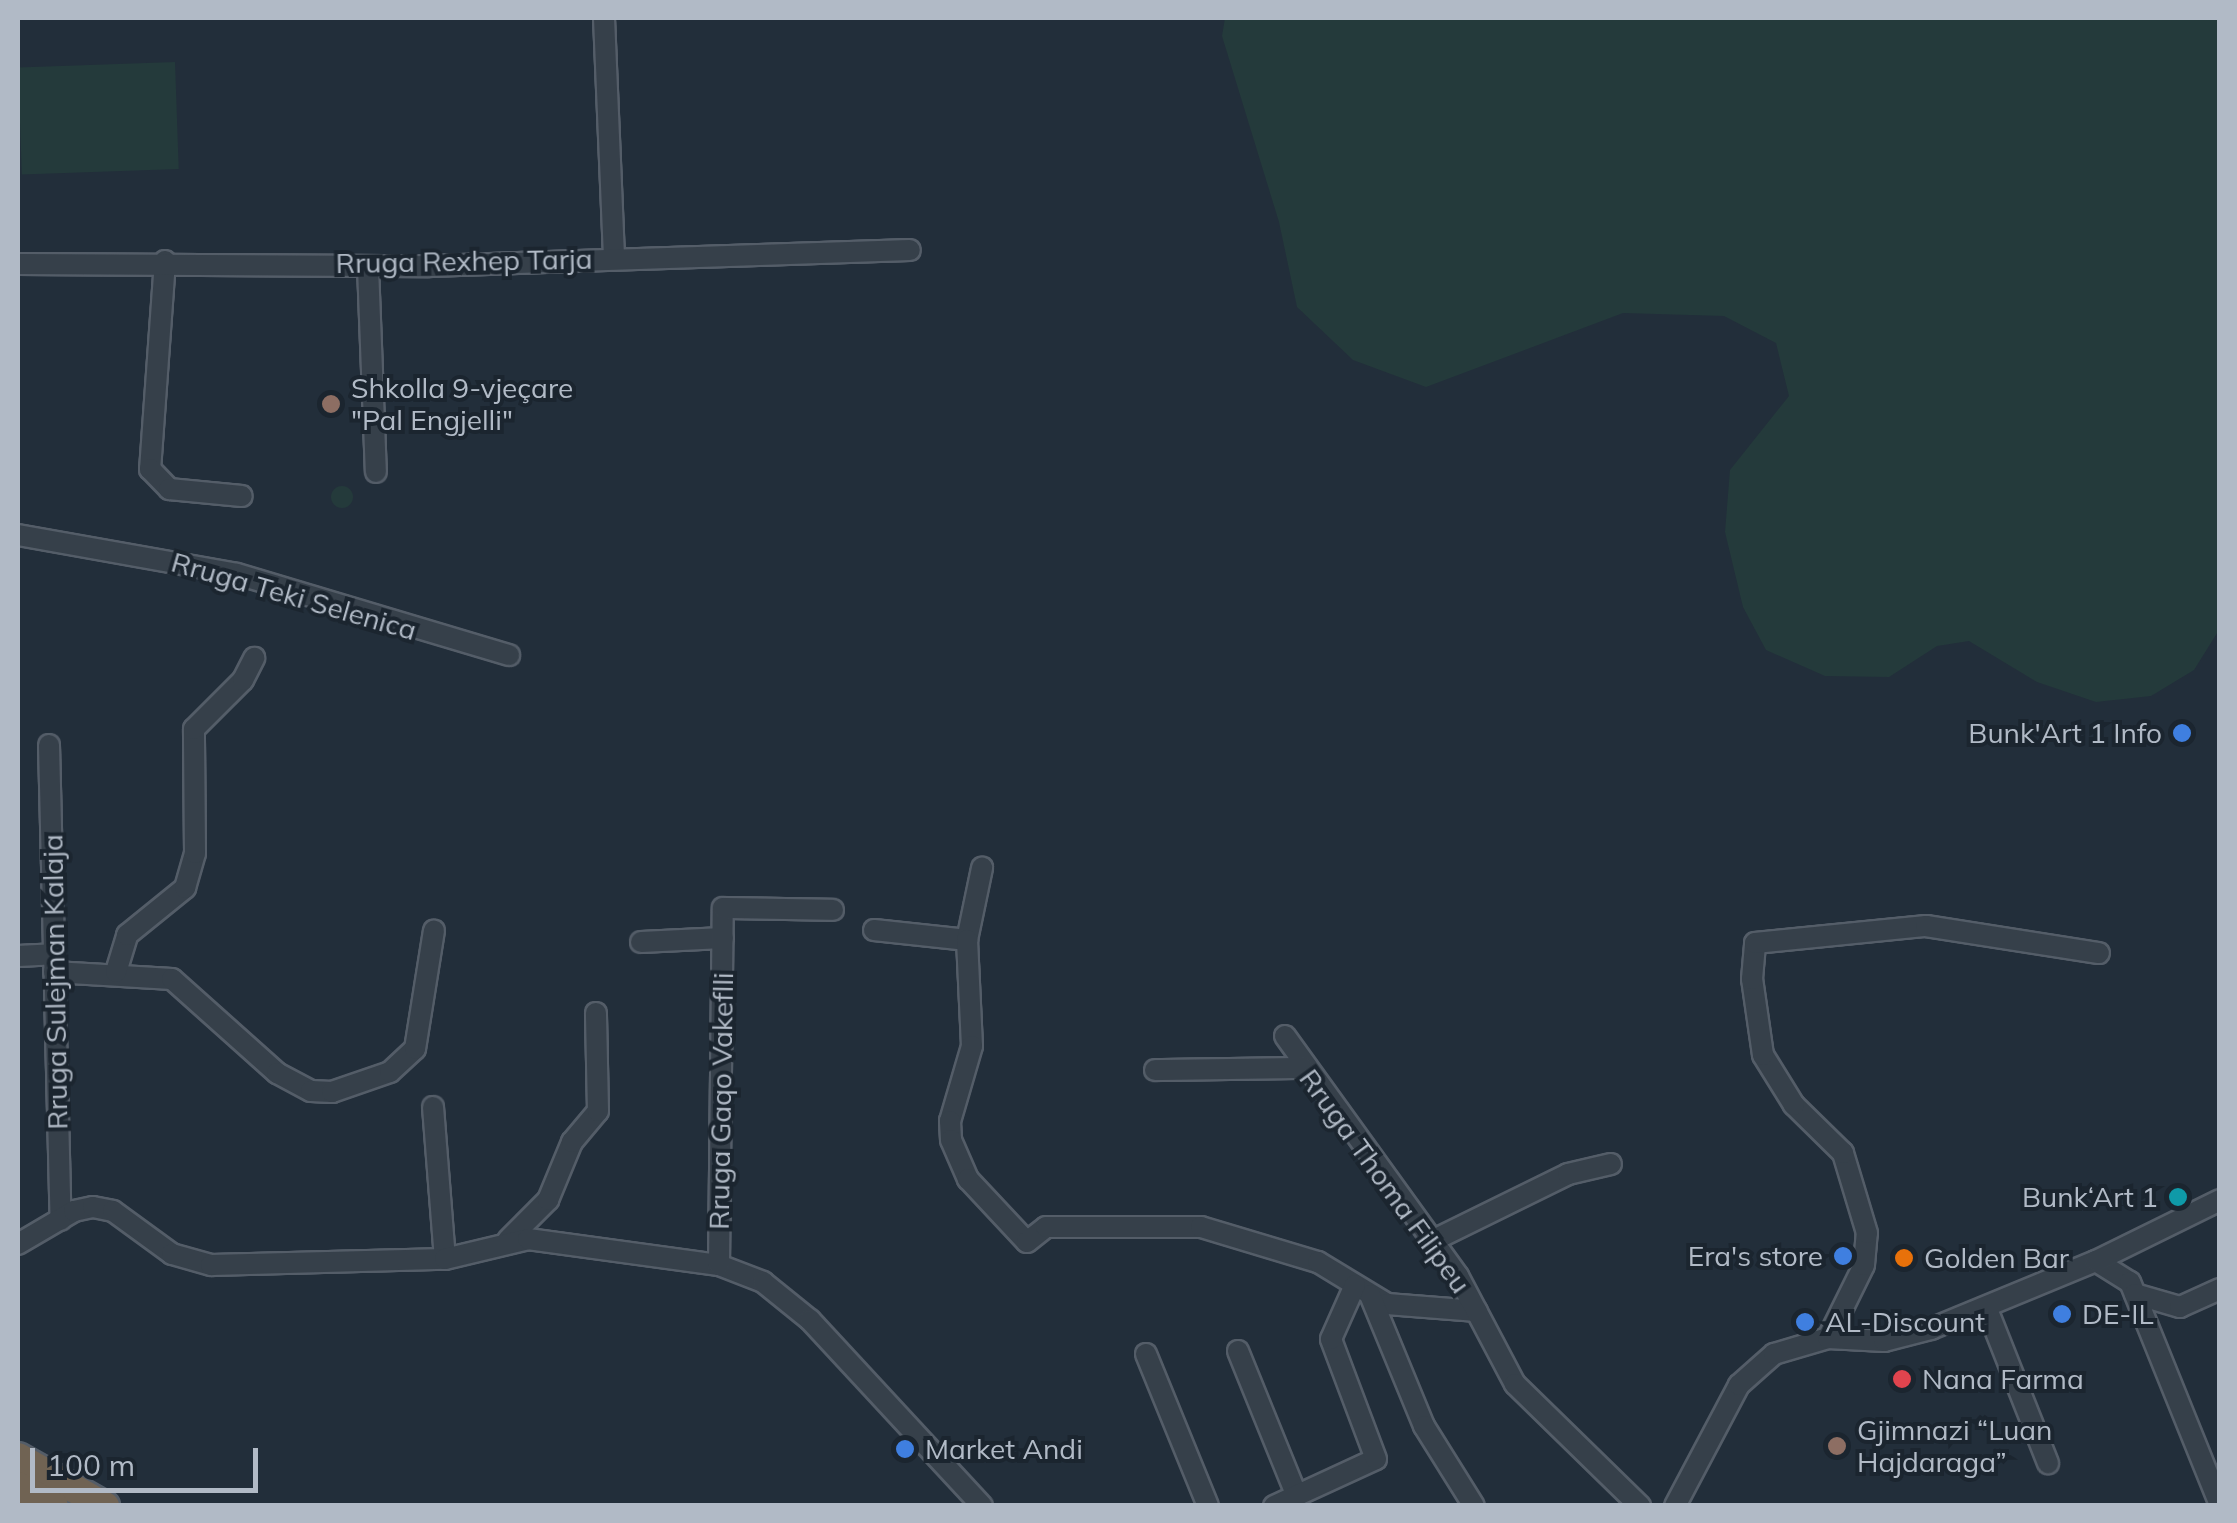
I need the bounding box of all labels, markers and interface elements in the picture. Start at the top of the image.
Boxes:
street label: Rruga Rexhep Tarja [335,242,593,280]
place label: Shkolla 9-vjeçare "Pal Engjelli" [351,371,573,437]
marker: Shkolla 9-vjeçare "Pal Engjelli" [320,393,342,415]
street label: Rruga Teki Selenica [168,545,420,647]
place label: Bunk'Art 1 Info [1968,716,2162,750]
marker: Bunk'Art 1 Info [2171,722,2193,744]
street label: Rruga Sulejman Kalaja [36,834,74,1130]
street label: Rruga Gaqo Vakeflli [702,972,740,1230]
street label: Rruga Thoma Filipeu [1292,1062,1478,1300]
place label: Bunk‘Art 1 [2022,1180,2158,1214]
marker: Bunk‘Art 1 [2167,1186,2189,1208]
place label: Era's store [1688,1239,1823,1273]
place label: Golden Bar [1924,1241,2069,1275]
marker: Era's store [1832,1245,1854,1267]
marker: Golden Bar [1893,1247,1915,1269]
place label: DE-IL [2082,1297,2154,1331]
marker: DE-IL [2051,1303,2073,1325]
place label: AL-Discount [1825,1305,1985,1339]
marker: AL-Discount [1794,1311,1816,1333]
place label: Nana Farma [1922,1362,2084,1396]
marker: Nana Farma [1891,1368,1913,1390]
place label: Gjimnazi “Luan Hajdaraga” [1857,1413,2053,1479]
scale bar [35,1428,262,1490]
place label: Market Andi [925,1432,1083,1466]
marker: Gjimnazi “Luan Hajdaraga” [1826,1435,1848,1457]
marker: Market Andi [894,1438,916,1460]
text: 100 m [47,1446,135,1484]

